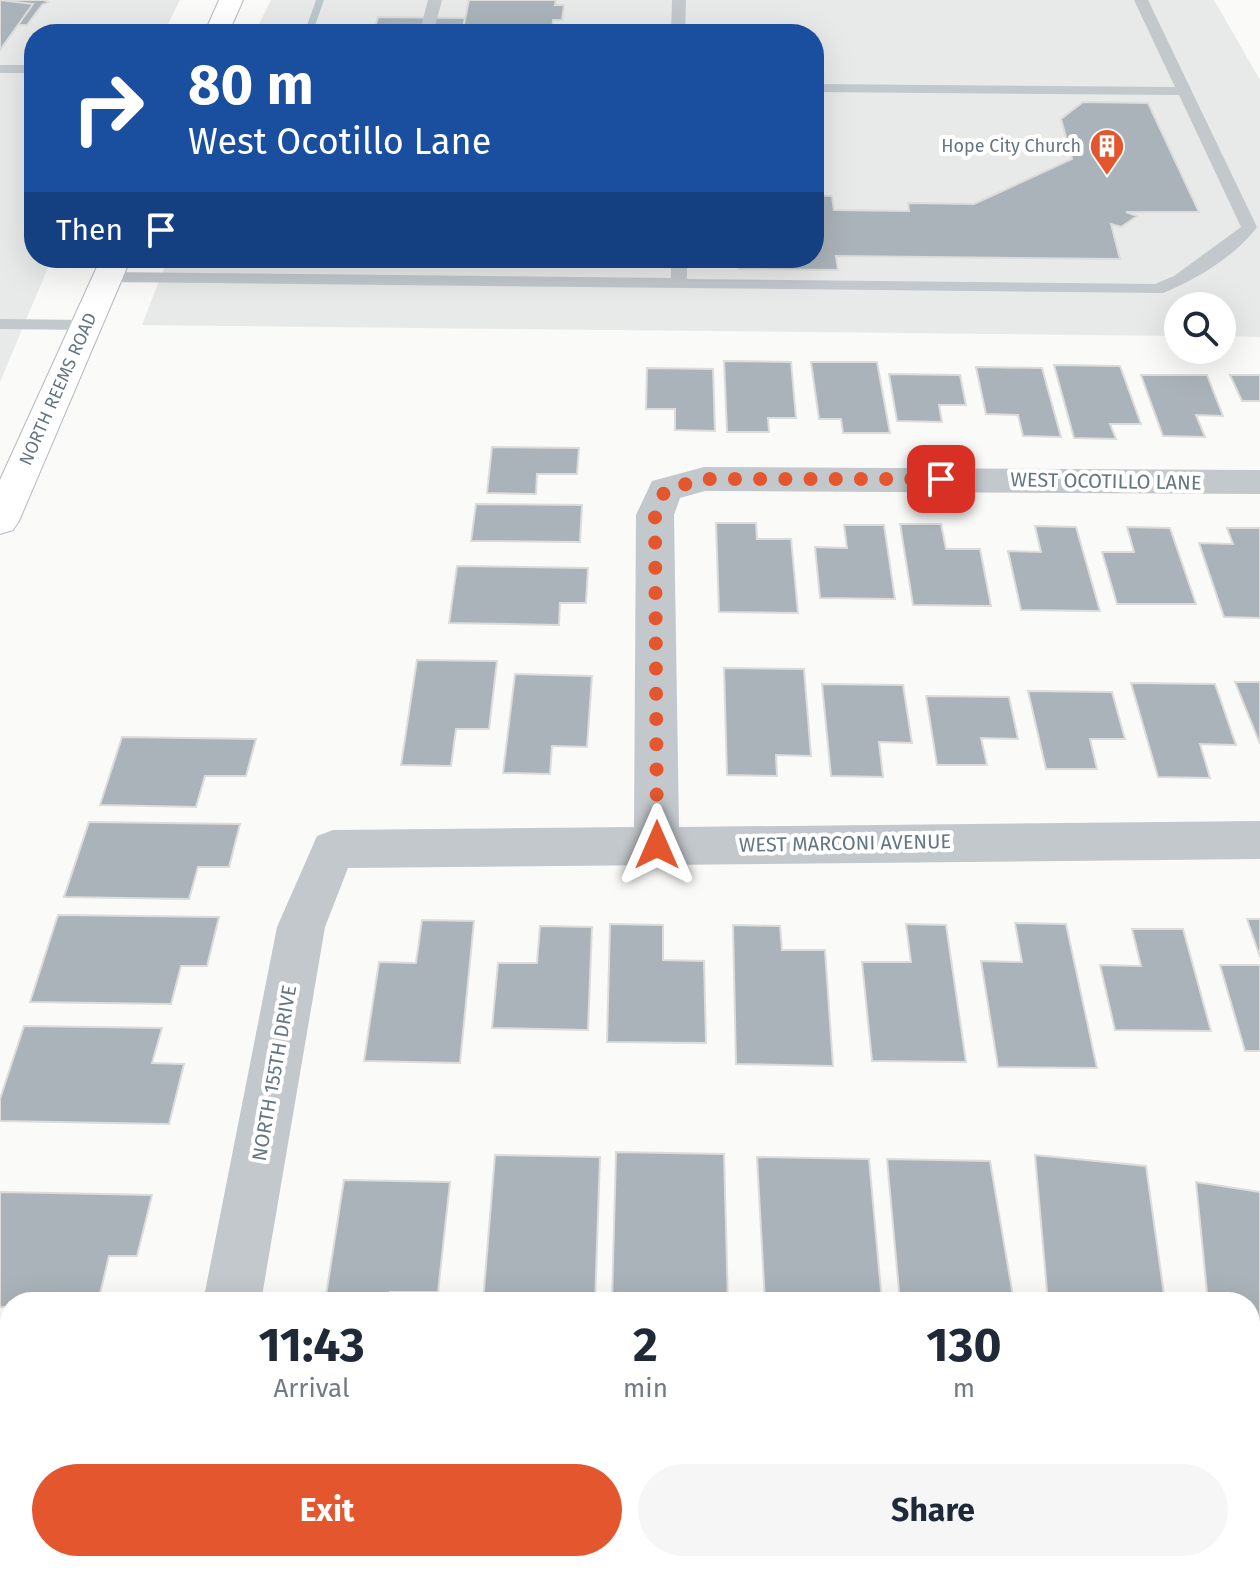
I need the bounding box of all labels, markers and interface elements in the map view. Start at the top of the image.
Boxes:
text: 80 m [188,52,314,119]
icon: right [56,56,160,160]
text: West Ocotillo Lane [188,120,491,164]
building icon: Hope City Church [1088,127,1126,177]
place label: Hope City Church [941,135,1081,157]
icon: arrive [139,208,183,252]
text: Then [56,212,123,248]
map controls [1164,292,1236,364]
button: search [1164,292,1236,364]
street label: NORTH REEMS ROAD [14,309,102,469]
pin [907,445,975,513]
icon: arrive [919,457,963,501]
street label: WEST OCOTILLO LANE [1010,467,1202,495]
position arrow [615,803,699,887]
street label: WEST MARCONI AVENUE [739,829,951,857]
street label: NORTH 155TH DRIVE [247,983,301,1163]
text: 11:43 [258,1316,365,1374]
text: 2 [633,1316,658,1374]
text: 130 [926,1316,1002,1374]
text: Arrival [273,1373,350,1404]
text: min [623,1373,668,1404]
text: m [953,1373,975,1404]
button: Exit [32,1464,622,1556]
button: Share [638,1464,1228,1556]

